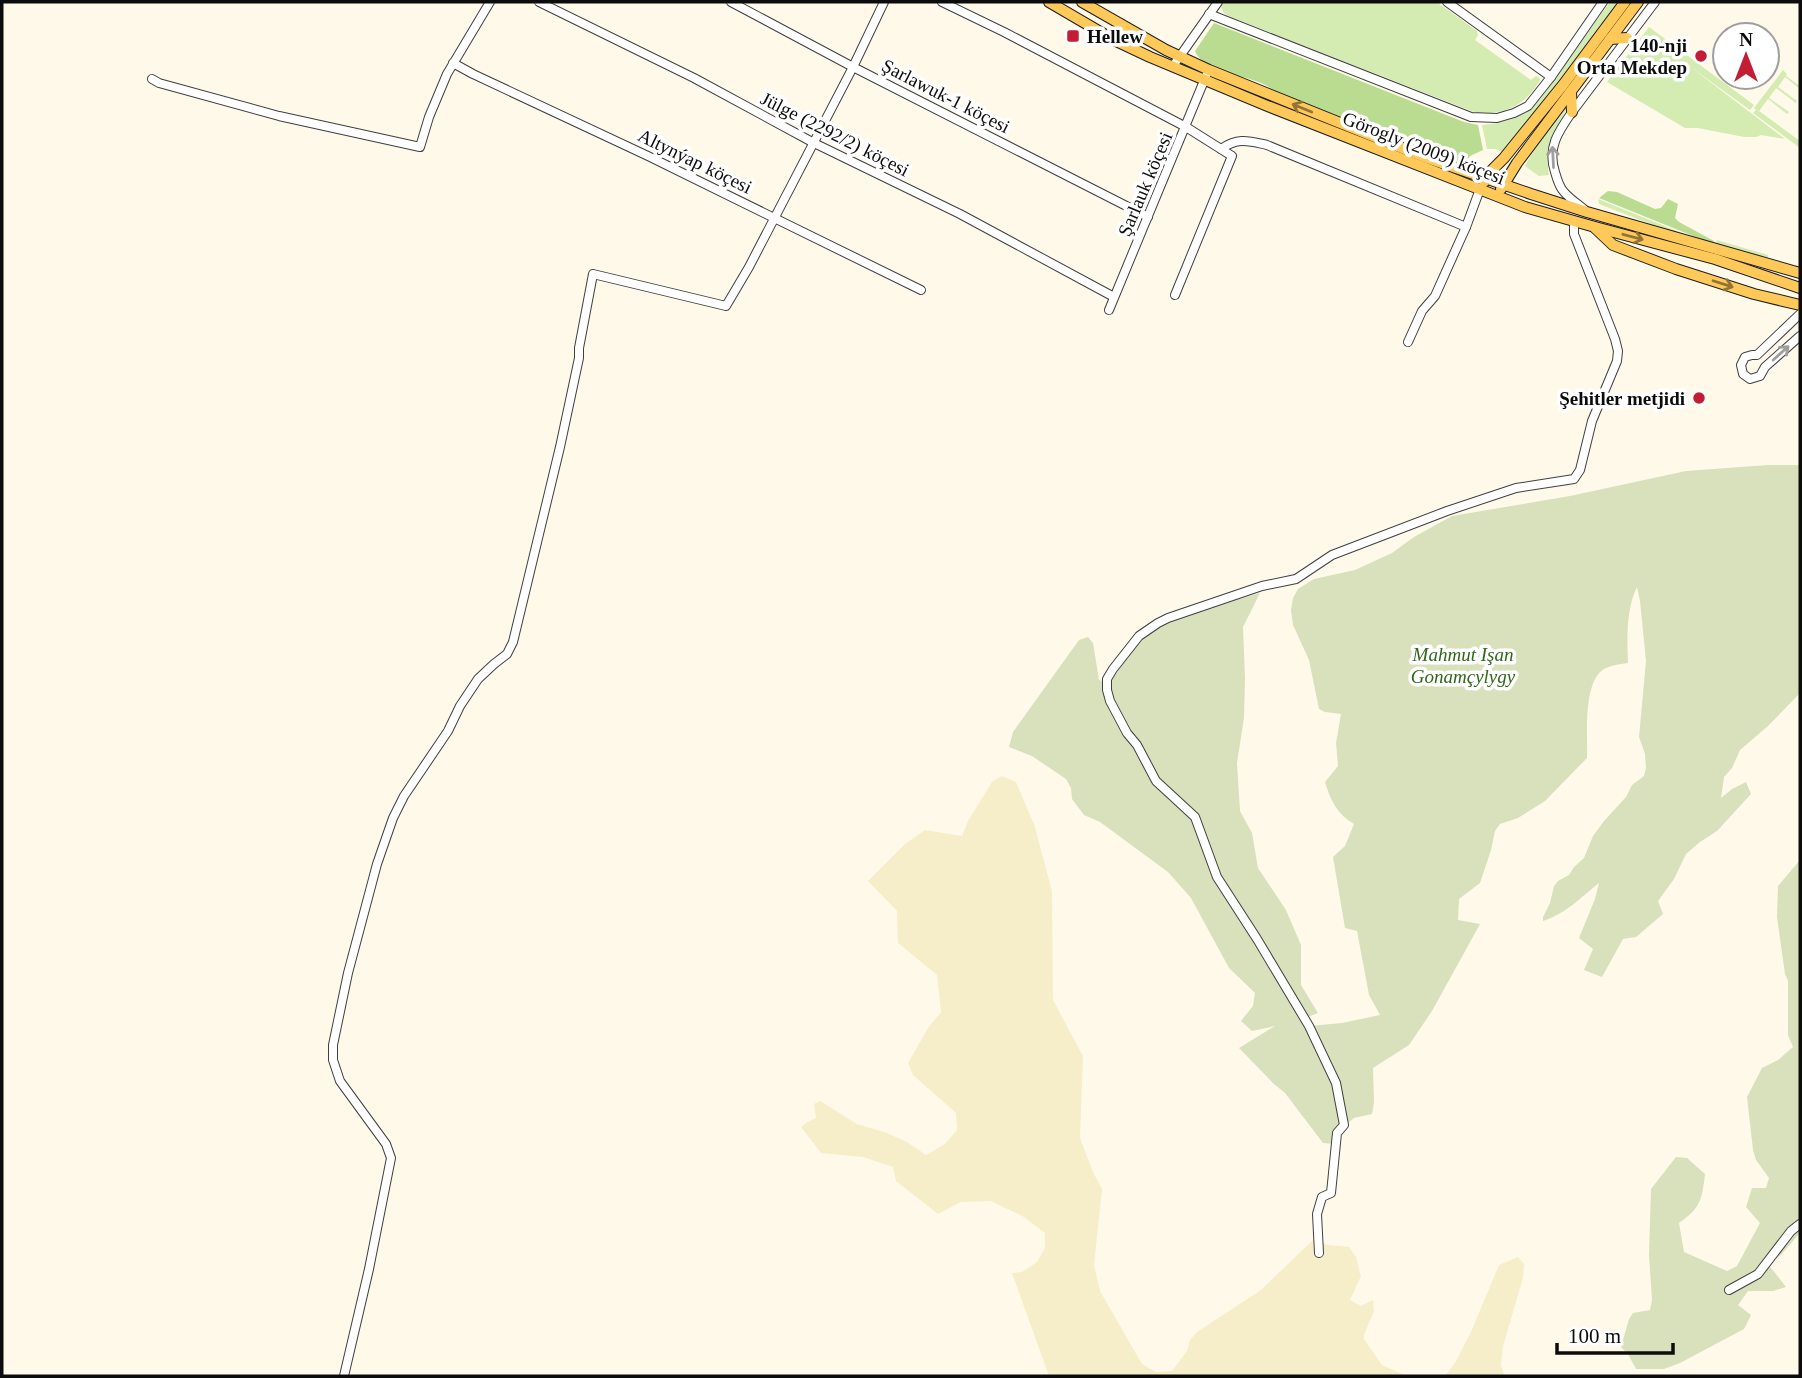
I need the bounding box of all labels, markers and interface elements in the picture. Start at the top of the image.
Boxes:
north arrow [1711,21,1781,91]
place label: Hellew [1087,26,1143,47]
marker: Hellew [1065,28,1081,44]
text: N [1739,29,1753,50]
place label: 140-nji Orta Mekdep [1577,35,1687,78]
marker: 140-nji Orta Mekdep [1693,48,1709,64]
street label: Şarlawuk-1 köçesi [878,55,1014,137]
street label: Jülge (2292/2) köçesi [757,88,913,181]
one-way arrow [1292,101,1314,114]
street label: Görogly (2009) köçesi [1340,107,1508,190]
street label: Altynýap köçesi [635,124,755,198]
street label: Şarlauk köçesi [1114,129,1176,239]
one-way arrow [1546,146,1559,169]
one-way arrow [1621,231,1644,244]
one-way arrow [1711,279,1733,291]
one-way arrow [1772,345,1790,361]
place label: Şehitler metjidi [1559,388,1685,409]
marker: Şehitler metjidi [1691,390,1707,406]
park label: Mahmut Işan Gonamçylygy [1411,644,1516,687]
scale bar [1557,1312,1672,1356]
text: 100 m [1568,1324,1621,1348]

